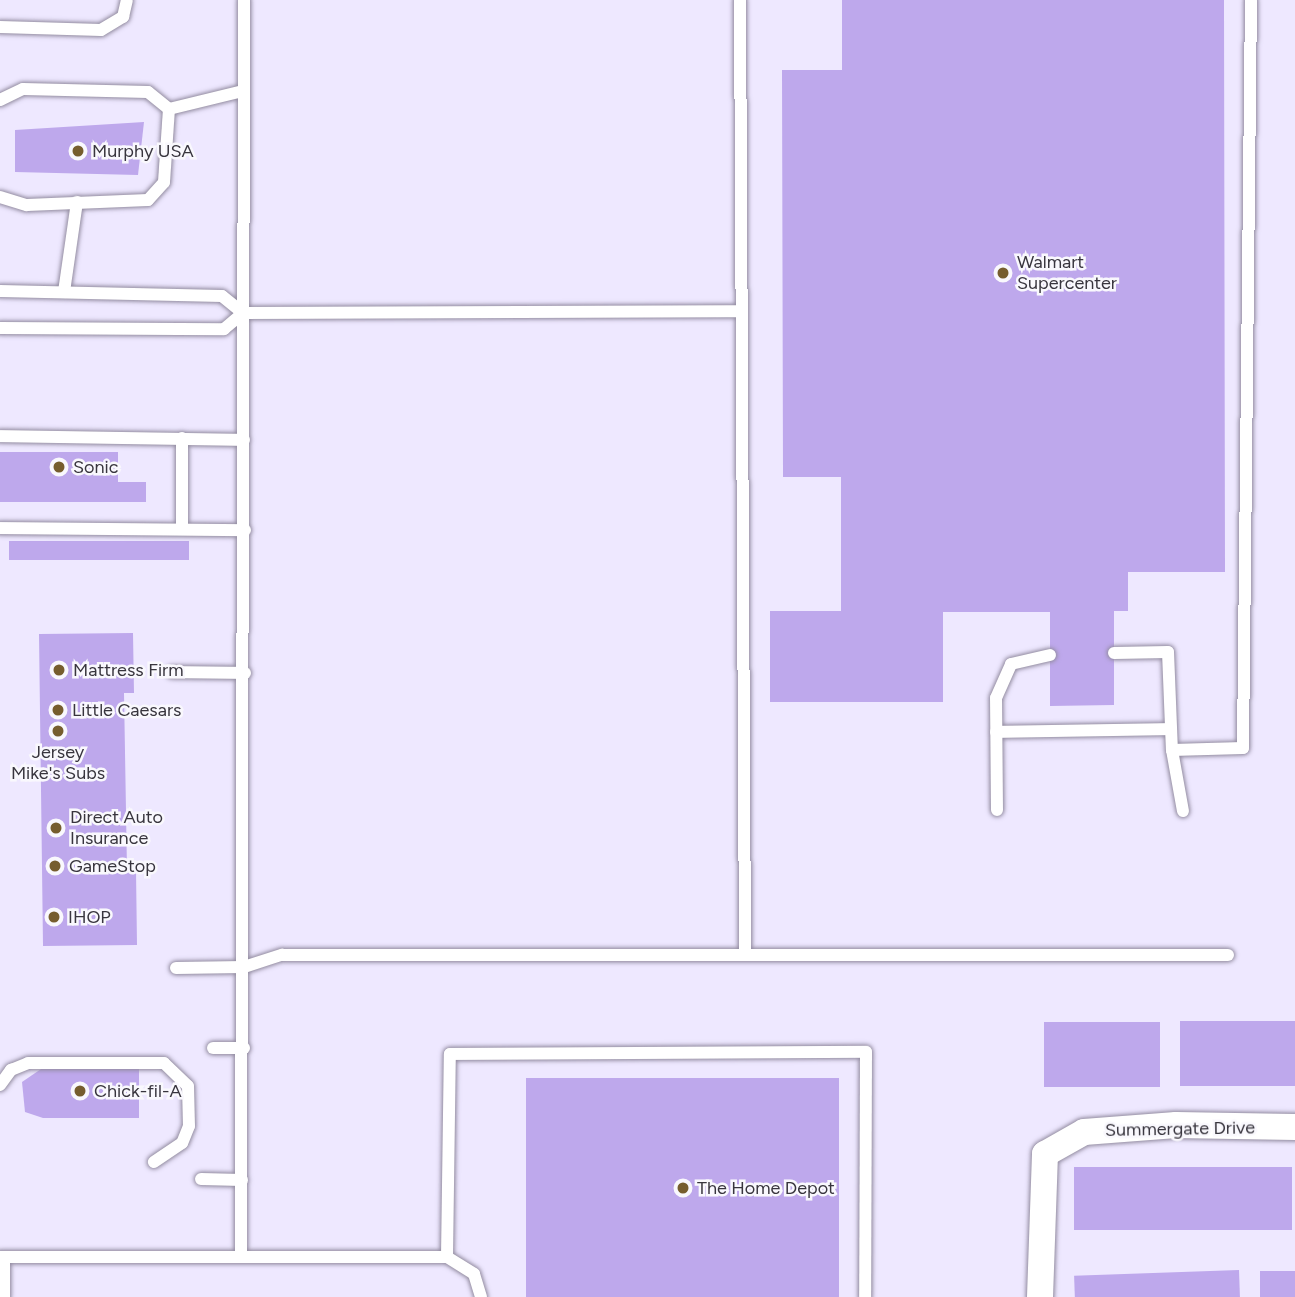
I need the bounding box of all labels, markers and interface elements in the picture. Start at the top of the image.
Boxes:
place label: Murphy USA [92,140,194,162]
marker: Murphy USA [70,143,86,159]
place label: Walmart Supercenter [1017,252,1117,294]
marker: Walmart Supercenter [995,265,1011,281]
place label: Sonic [73,456,118,478]
marker: Sonic [51,459,67,475]
place label: Mattress Firm [73,659,183,681]
marker: Mattress Firm [51,662,67,678]
place label: Little Caesars [72,699,181,721]
marker: Little Caesars [50,702,66,718]
marker: Jersey Mike's Subs [50,723,66,739]
place label: Jersey Mike's Subs [11,742,105,784]
place label: Direct Auto Insurance [70,807,163,850]
marker: Direct Auto Insurance [48,820,64,836]
place label: GameStop [69,855,156,877]
marker: GameStop [47,858,63,874]
place label: IHOP [68,906,111,928]
marker: IHOP [46,909,62,925]
place label: Chick-fil-A [94,1080,182,1102]
marker: Chick-fil-A [72,1083,88,1099]
street label: Summergate Drive [1105,1117,1255,1141]
place label: The Home Depot [697,1177,835,1199]
marker: The Home Depot [675,1180,691,1196]

